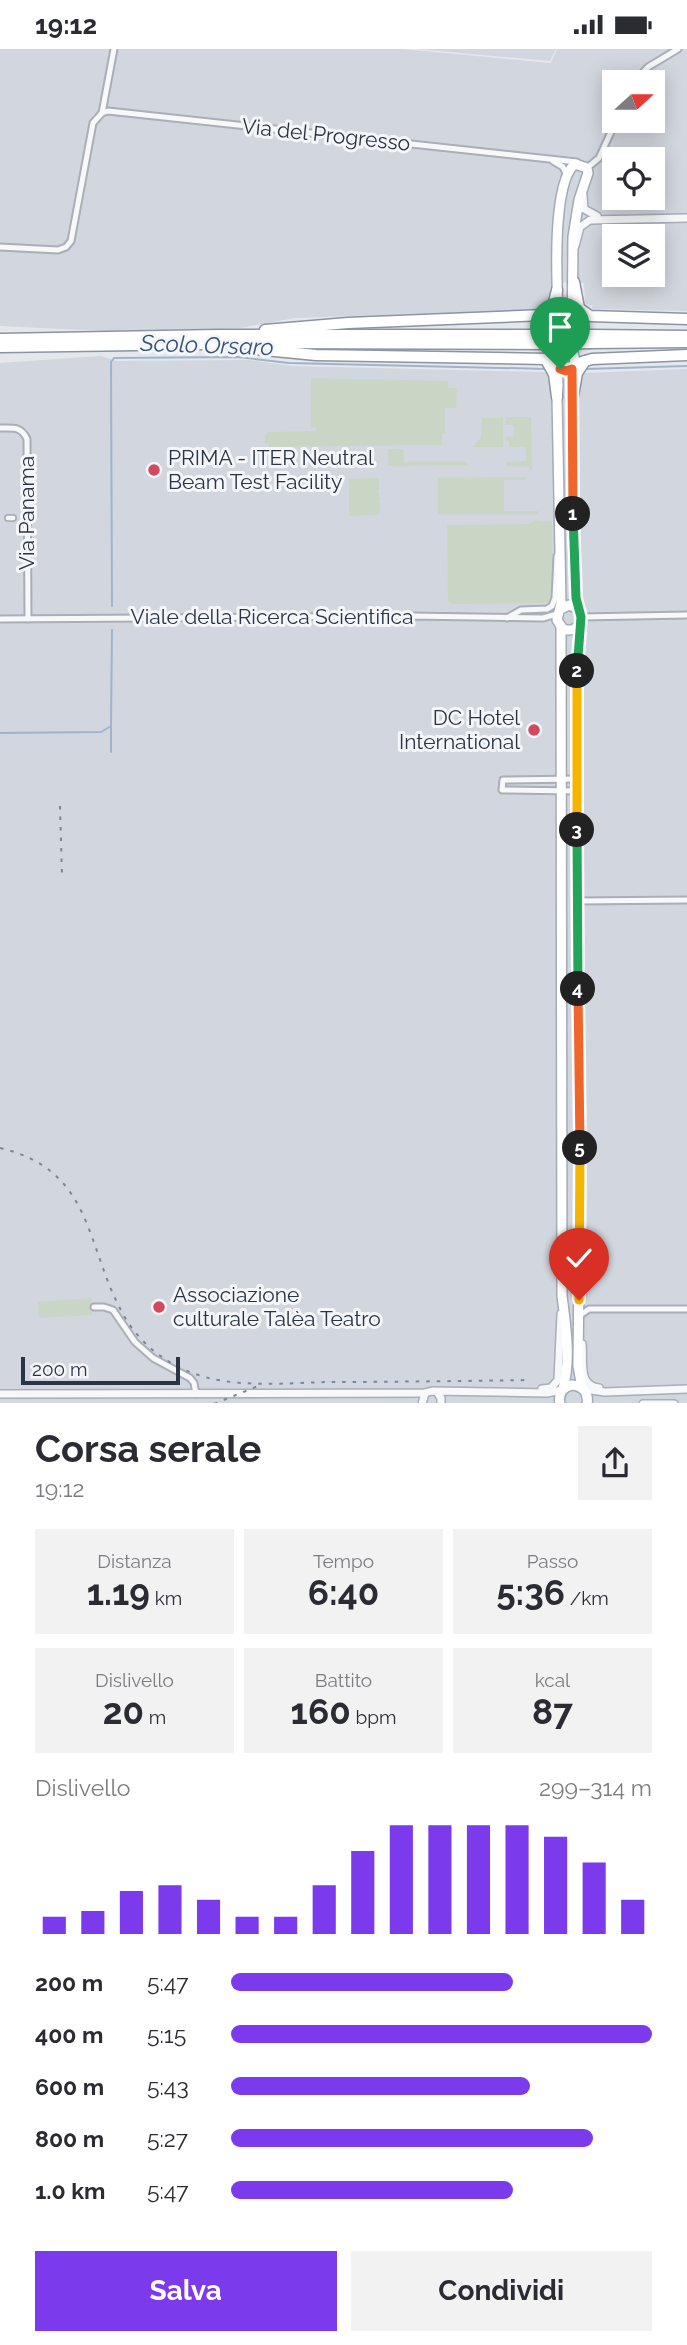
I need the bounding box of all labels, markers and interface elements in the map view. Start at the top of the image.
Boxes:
text: 19:12 [35,10,97,40]
north arrow [602,70,665,133]
map controls [602,70,665,287]
street label: Via del Progresso [241,113,411,156]
button: locate [602,147,665,210]
button: layers [602,224,665,287]
pin [530,297,590,369]
icon: arrive [541,308,579,346]
water label: Scolo Orsaro [139,329,274,360]
place label: PRIMA - ITER Neutral Beam Test Facility [168,445,374,494]
street label: Via Panama [14,456,39,570]
marker: PRIMA - ITER Neutral Beam Test Facility [146,462,162,478]
pin: 1 [556,497,590,531]
text: 1 [568,502,577,524]
street label: Viale della Ricerca Scientifica [130,604,414,629]
pin: 2 [560,653,594,689]
text: 2 [571,659,582,681]
place label: DC Hotel International [399,705,520,754]
marker: DC Hotel International [526,722,542,738]
pin: 3 [560,813,594,847]
text: 3 [571,818,582,840]
pin: 4 [560,971,596,1007]
text: 4 [572,977,583,999]
pin: 5 [562,1131,598,1165]
text: 5 [574,1136,585,1158]
pin [549,1228,609,1300]
icon: check [560,1239,598,1277]
place label: Associazione culturale Talèa Teatro [173,1282,381,1331]
marker: Associazione culturale Talèa Teatro [151,1299,167,1315]
scale bar [21,1355,180,1386]
text: 200 m [32,1358,87,1380]
text: Corsa serale [35,1426,261,1471]
button: share [578,1426,652,1500]
text: 19:12 [35,1475,84,1502]
text: Distanza [97,1550,172,1572]
text: Tempo [313,1550,374,1572]
text: Passo [527,1550,578,1572]
text: 1.19 [87,1572,150,1613]
text: 6:40 [308,1572,379,1613]
text: 5:36 [496,1572,565,1613]
text: km [150,1587,182,1609]
text: /km [565,1587,609,1609]
text: Dislivello [95,1669,174,1691]
text: Battito [315,1669,372,1691]
text: kcal [535,1669,570,1691]
text: 20 [103,1691,144,1732]
text: 160 [291,1691,351,1732]
text: 87 [532,1691,573,1732]
text: m [144,1706,166,1728]
text: bpm [351,1706,396,1728]
text: Dislivello [35,1774,130,1801]
text: 299–314 m [539,1774,652,1801]
text: 200 m [35,1969,103,1996]
text: 5:47 [147,1969,189,1996]
text: 400 m [35,2021,103,2048]
text: 5:15 [147,2021,186,2048]
text: 600 m [35,2073,104,2100]
text: 5:43 [147,2073,189,2100]
text: 800 m [35,2125,104,2152]
text: 5:27 [147,2125,188,2152]
text: 1.0 km [35,2177,105,2204]
text: 5:47 [147,2177,189,2204]
button: Salva [35,2251,337,2331]
button: Condividi [351,2251,652,2331]

